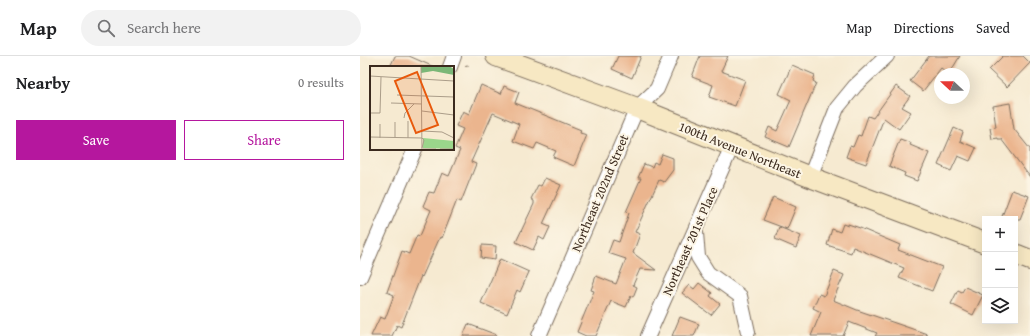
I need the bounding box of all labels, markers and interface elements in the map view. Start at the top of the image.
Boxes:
search box [81,10,361,46]
text: Map [20,14,57,42]
icon: search [95,17,117,39]
text: Search here [127,17,201,38]
text: Map [846,18,872,38]
text: Directions [894,18,954,38]
text: Saved [976,18,1010,38]
inset map [370,66,454,150]
north arrow [934,68,970,104]
text: Nearby [16,70,70,95]
text: 0 results [298,73,344,92]
street label: 100th Avenue Northeast [676,117,805,183]
button: Save [16,120,176,160]
button: Share [184,120,344,160]
street label: Northeast 202nd Street [567,131,634,255]
street label: Northeast 201st Place [657,184,723,298]
map controls [982,216,1018,324]
button: + [982,216,1018,252]
button: − [982,252,1018,288]
button: layers [982,288,1018,324]

